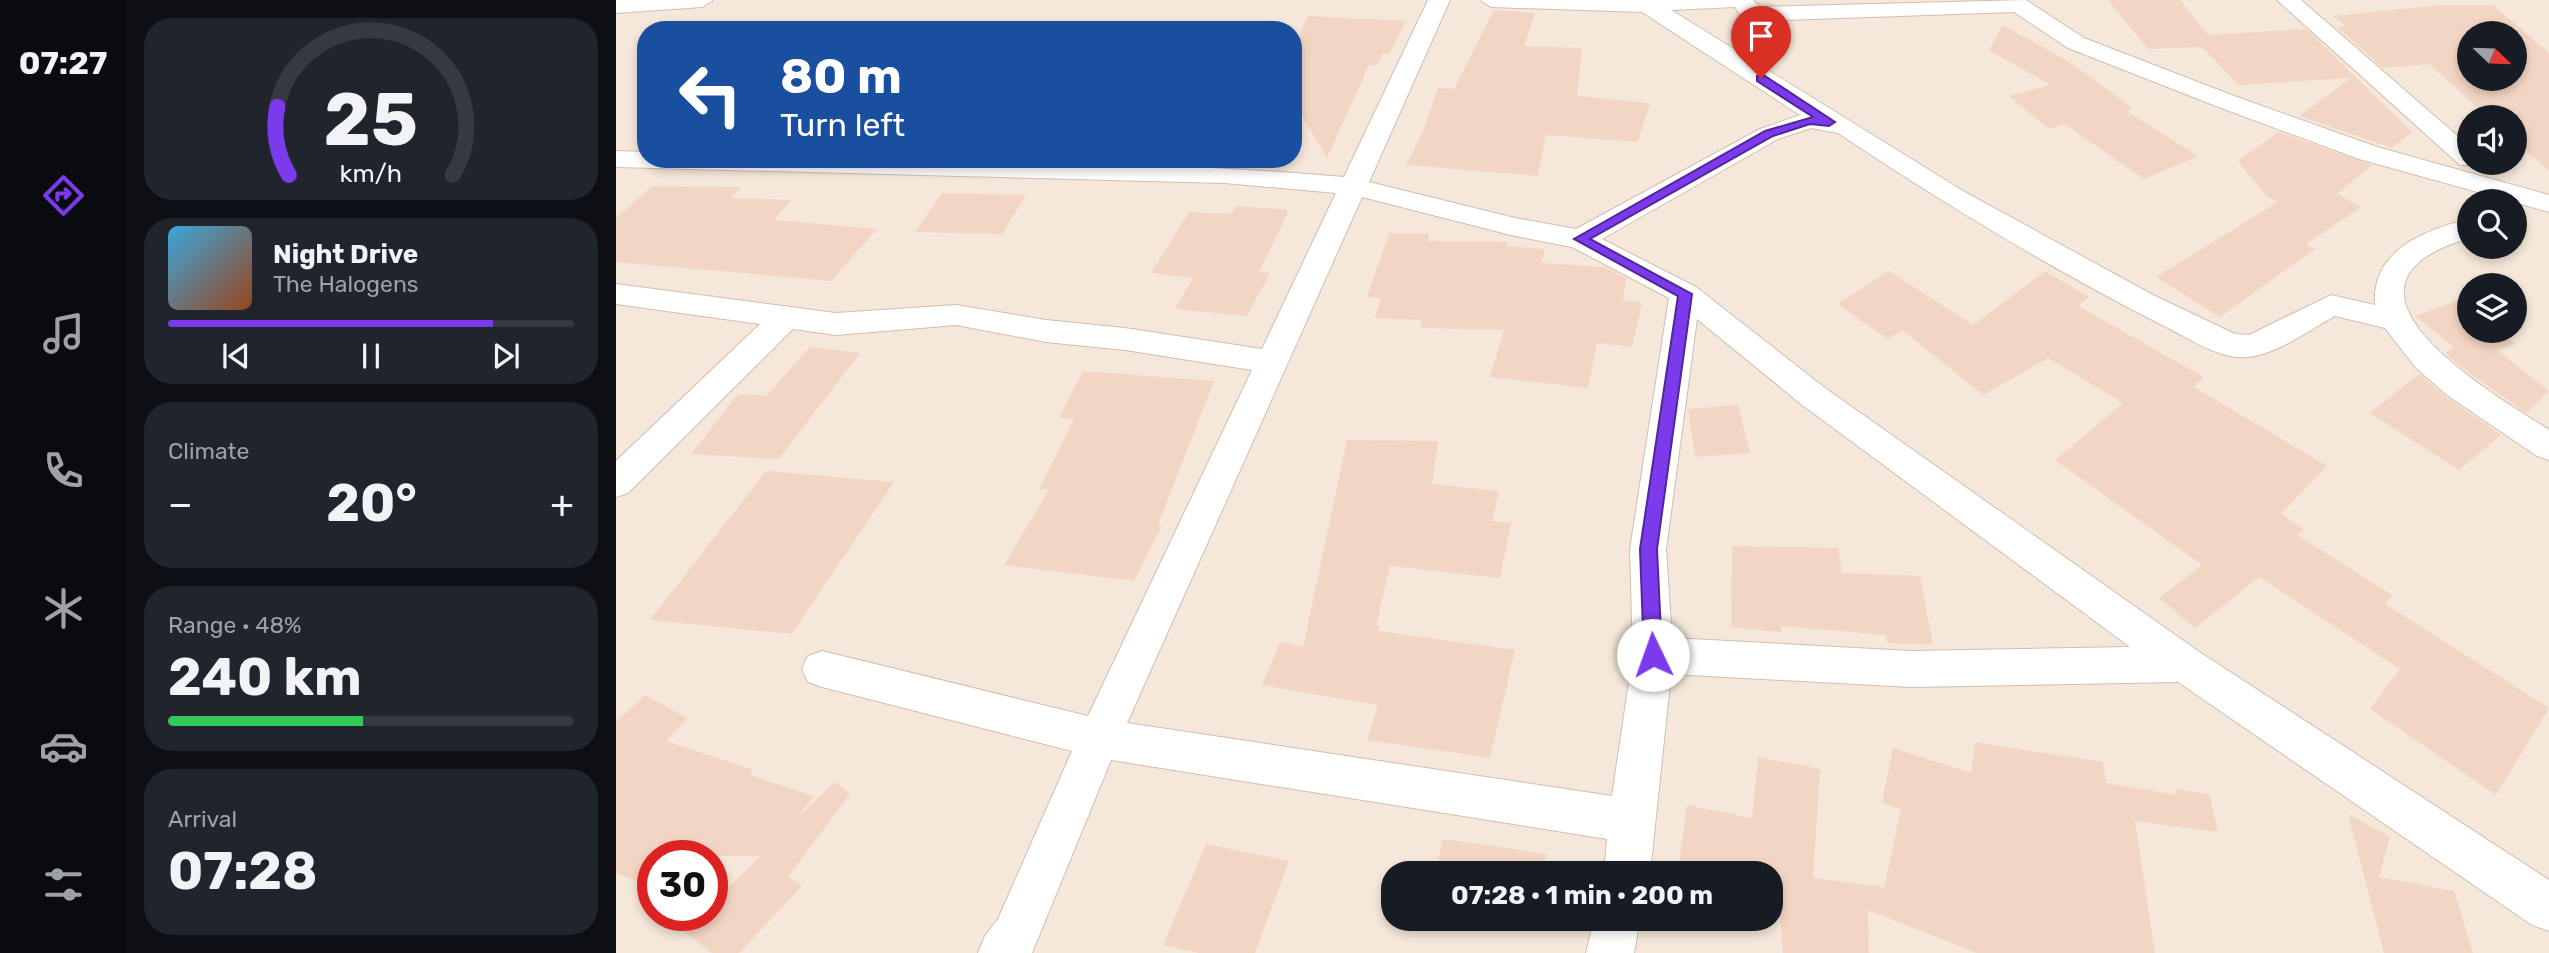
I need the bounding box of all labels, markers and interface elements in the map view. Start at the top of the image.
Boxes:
pin [1731,6,1791,78]
icon: arrive [1742,17,1780,55]
north arrow [2457,21,2527,91]
map controls [2457,21,2527,343]
text: 07:27 [19,44,107,82]
text: 80 m [780,47,902,105]
icon: left [665,49,756,140]
text: 25 [324,77,418,163]
button: sound [2457,105,2527,175]
text: Turn left [780,106,905,144]
text: km/h [340,159,402,188]
icon: directions [39,171,88,220]
button: search [2457,189,2527,259]
text: Night Drive [273,239,418,270]
text: The Halogens [273,270,419,298]
button: layers [2457,273,2527,343]
icon: music [39,309,88,358]
icon: previous [217,337,255,375]
icon: pause [352,337,390,375]
icon: next [487,337,525,375]
text: Climate [168,437,249,465]
icon: phone [39,446,88,495]
text: 20° [326,472,417,534]
text: − [168,481,193,527]
text: + [550,481,574,527]
icon: climate [39,584,88,633]
text: Range · 48% [168,611,302,639]
position arrow [1616,618,1690,692]
text: 240 km [168,646,362,708]
icon: car [39,722,88,771]
text: Arrival [168,805,237,833]
text: 07:28 [168,840,317,902]
speed limit sign: 30 [637,840,728,931]
icon: filters [39,860,88,909]
text: 07:28 · 1 min · 200 m [1451,880,1713,911]

